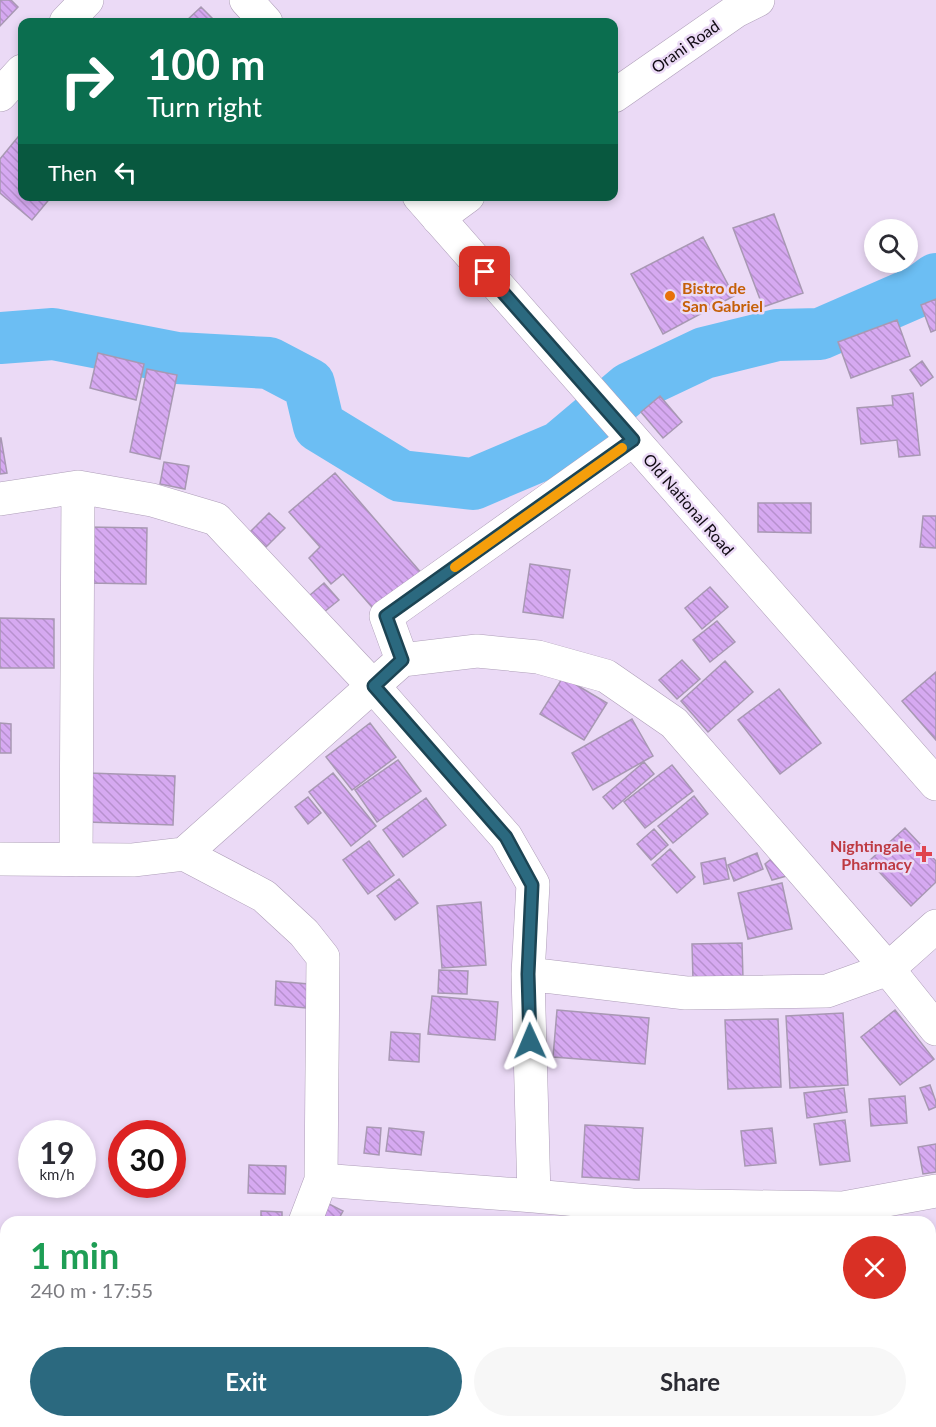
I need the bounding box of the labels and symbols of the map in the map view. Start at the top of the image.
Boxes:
street label: Orani Road [647,16,723,76]
pin [459,246,510,297]
place label: Bistro de San Gabriel [682,278,763,315]
marker: Bistro de San Gabriel [663,289,677,303]
street label: Old National Road [640,449,738,559]
place label: Nightingale Pharmacy [830,836,913,873]
marker: Nightingale Pharmacy [917,847,931,861]
position arrow [498,1009,562,1073]
speed limit sign: 30 [108,1120,186,1198]

